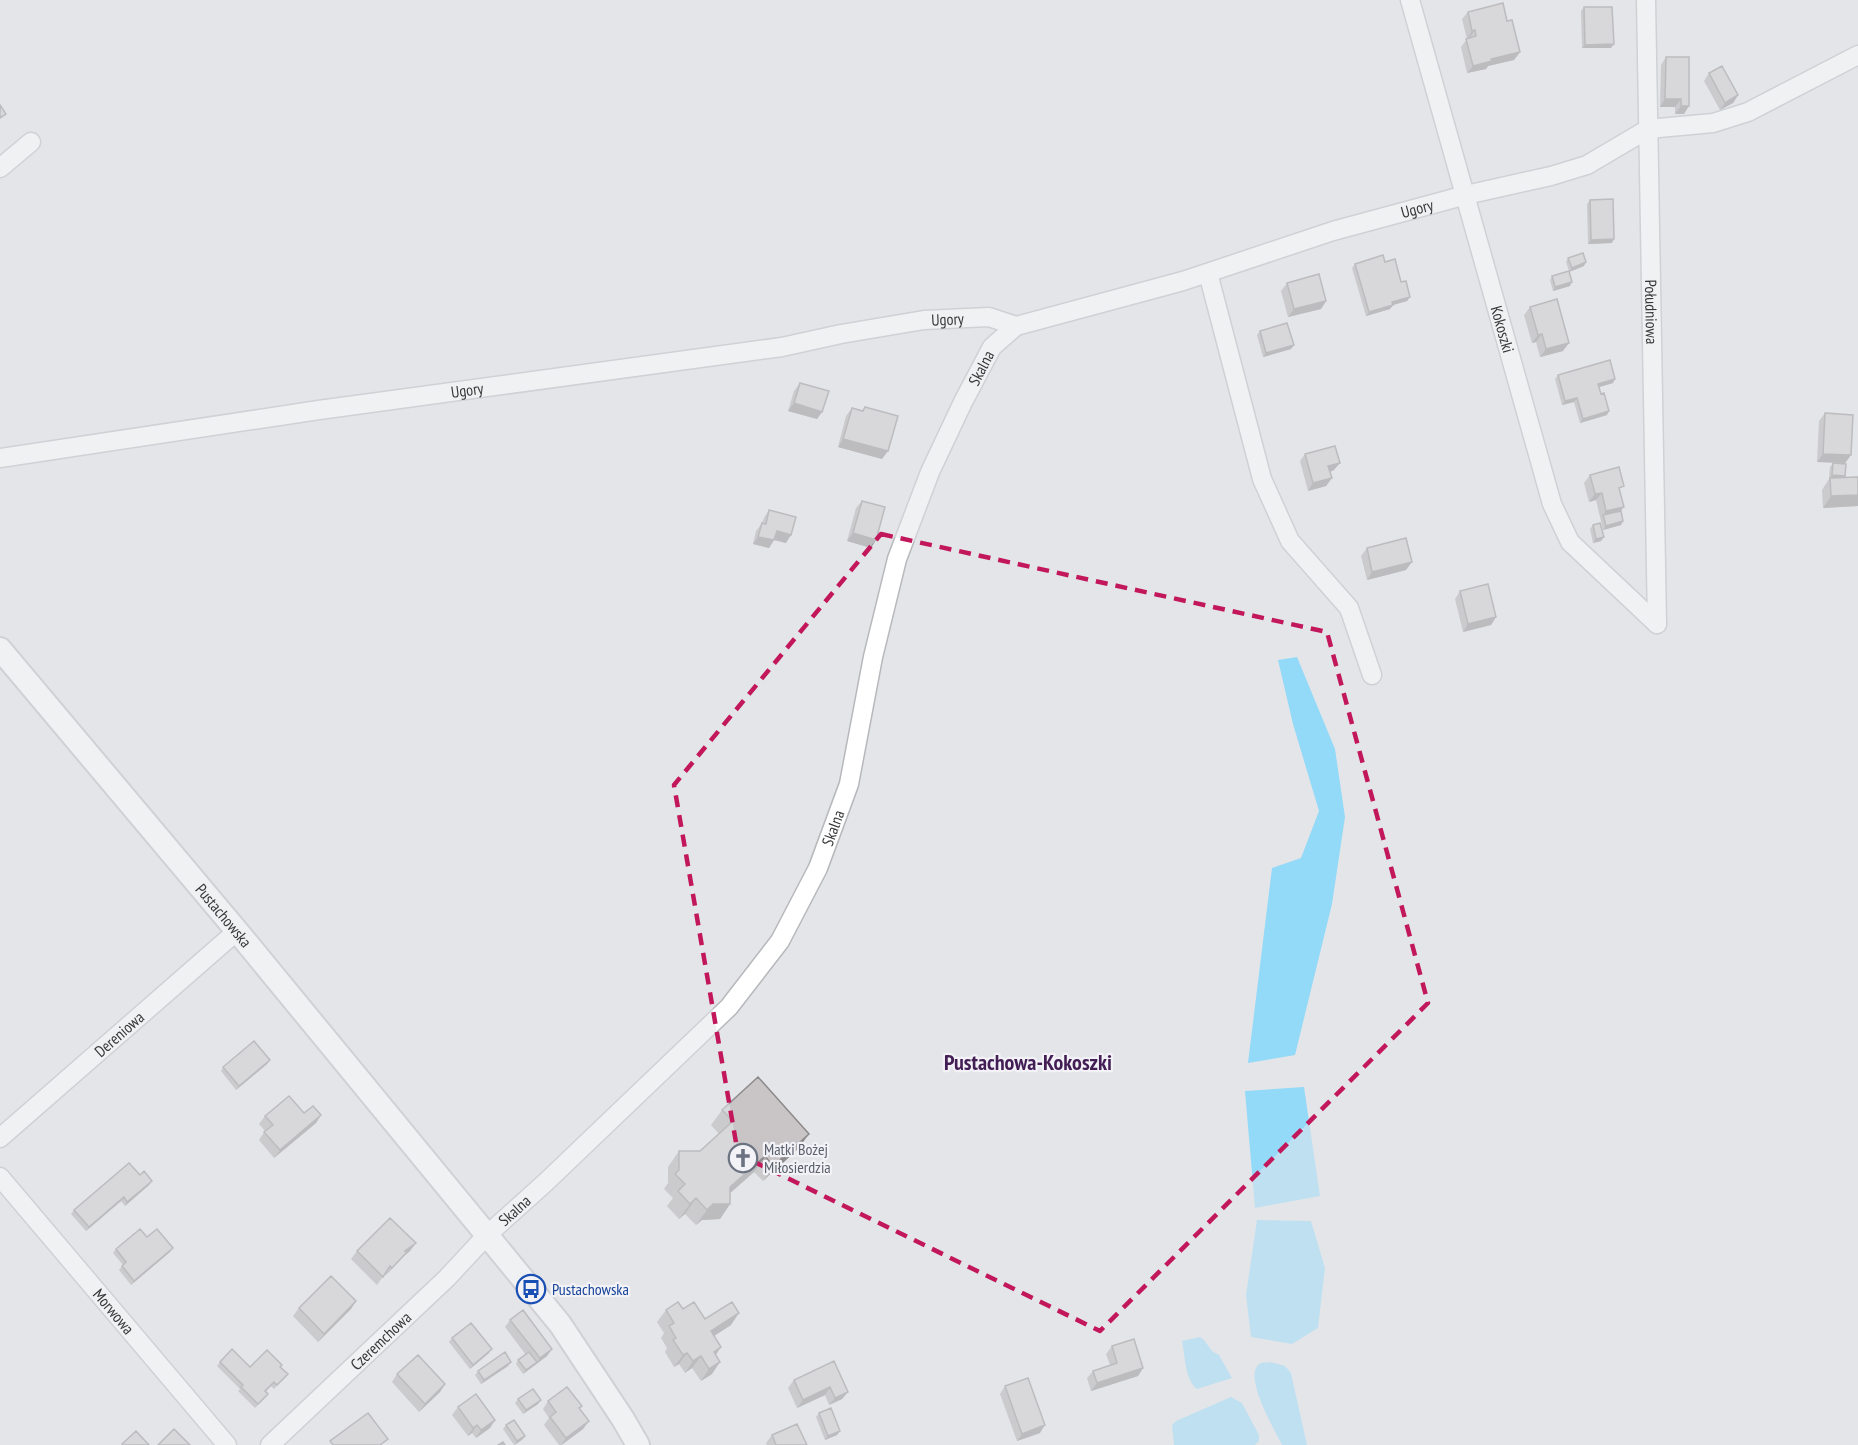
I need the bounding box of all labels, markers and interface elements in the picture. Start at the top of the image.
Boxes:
street label: Ugory [1399,194,1435,222]
street label: Południowa [1641,280,1662,344]
street label: Kokoszki [1487,303,1519,355]
street label: Ugory [931,308,964,330]
street label: Skalna [964,347,998,389]
street label: Ugory [450,378,485,402]
street label: Skalna [817,807,849,849]
street label: Pustachowska [191,879,256,951]
street label: Dereniowa [90,1007,148,1061]
district label: Pustachowa-Kokoszki [944,1048,1112,1076]
place label: Matki Bożej Miłosierdzia [764,1139,831,1177]
church icon: Matki Bożej Miłosierdzia [727,1142,759,1174]
street label: Skalna [494,1191,535,1230]
bus stop icon: Pustachowska [515,1273,547,1305]
place label: Pustachowska [552,1279,629,1299]
street label: Morwowa [89,1284,139,1338]
street label: Czeremchowa [346,1307,415,1374]

